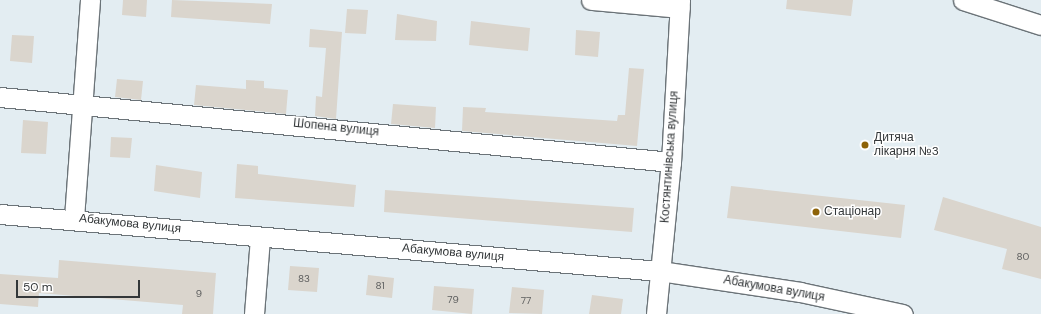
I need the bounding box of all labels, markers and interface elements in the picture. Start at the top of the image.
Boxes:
street label: Костянтинівська вулиця [658,90,682,224]
street label: Шопена вулиця [292,116,380,140]
place label: Дитяча лікарня №3 [874,131,939,159]
marker: Дитяча лікарня №3 [859,139,871,151]
place label: Стаціонар [824,205,881,219]
marker: Стаціонар [811,207,821,217]
street label: Абакумова вулиця [78,211,182,237]
street label: Абакумова вулиця [401,241,505,265]
house number: 80 [1017,251,1029,263]
scale bar [18,272,142,298]
house number: 83 [298,273,310,285]
street label: Абакумова вулиця [722,273,826,305]
text: 50 m [23,279,52,295]
house number: 81 [376,280,384,292]
house number: 9 [196,288,202,300]
house number: 79 [447,294,459,306]
house number: 77 [521,295,531,307]

